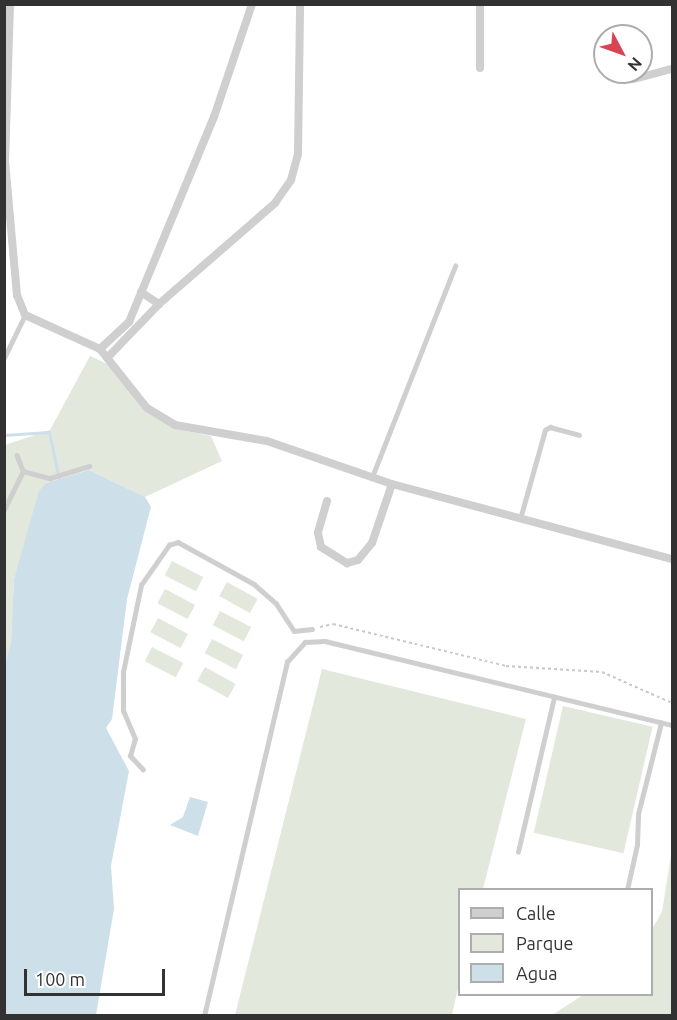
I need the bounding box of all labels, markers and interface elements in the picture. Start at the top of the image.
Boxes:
north arrow [593,24,653,84]
text: N [624,54,646,75]
legend [458,888,653,996]
text: Calle [516,903,556,923]
text: Parque [516,933,573,953]
scale bar [27,957,168,995]
text: Agua [516,963,558,983]
text: 100 m [35,969,85,989]

